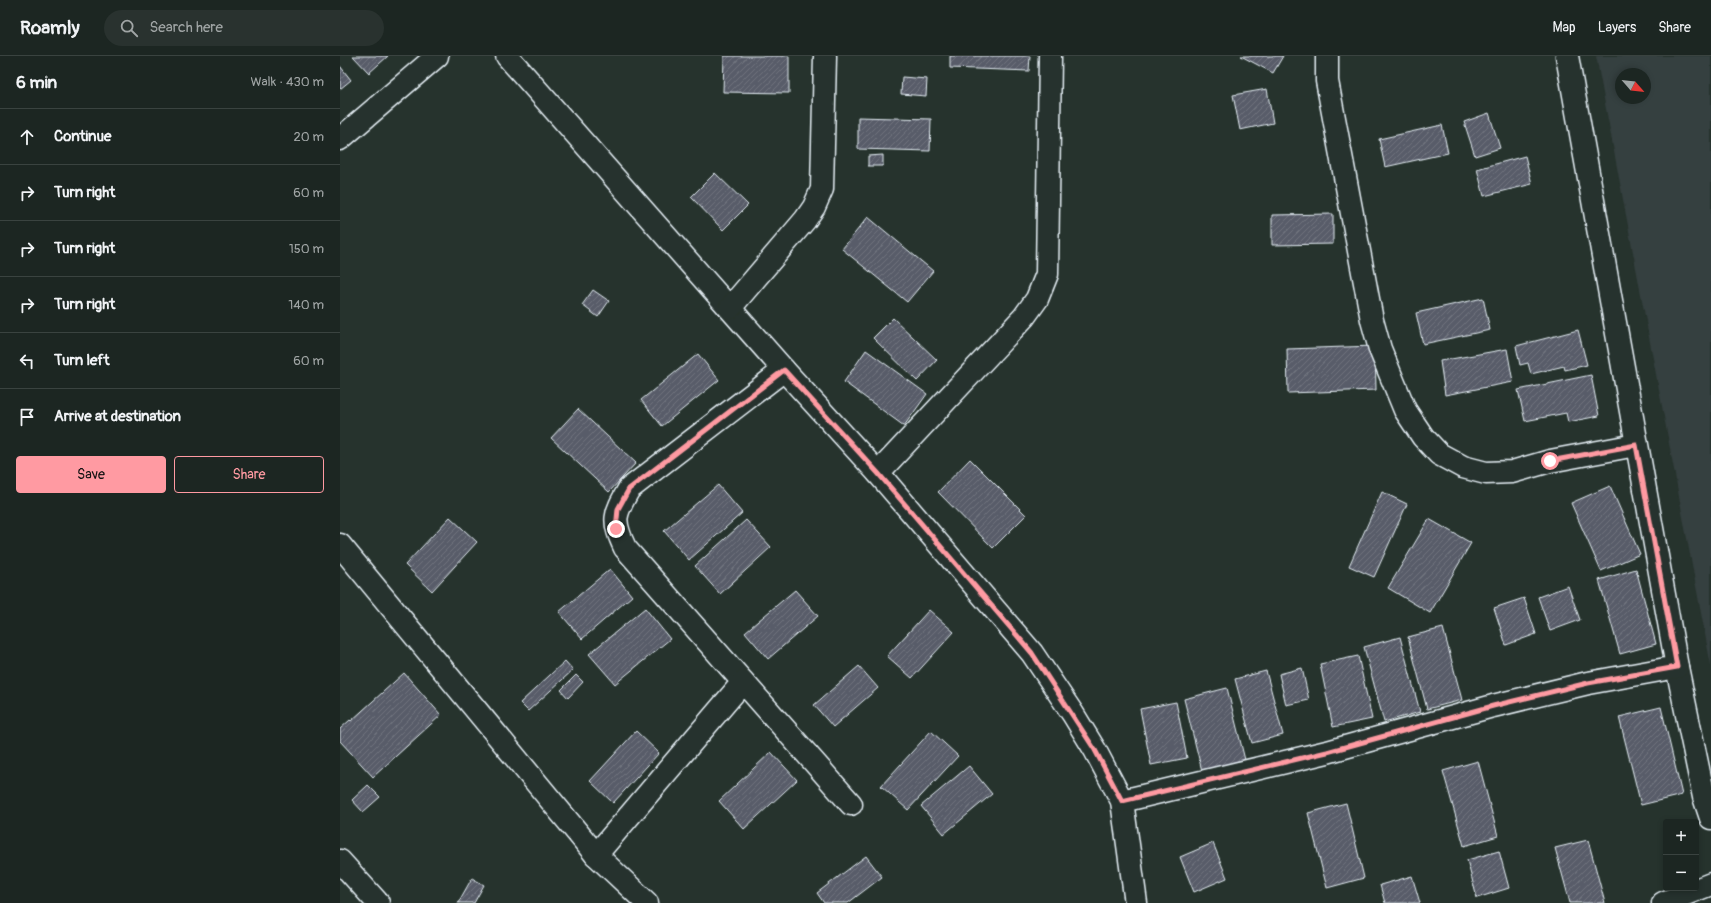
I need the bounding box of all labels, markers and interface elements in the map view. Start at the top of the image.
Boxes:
search box [104,10,384,46]
text: Roamly [20,16,80,40]
icon: search [118,17,140,39]
text: Search here [150,18,223,37]
text: Map [1553,19,1576,36]
text: Layers [1598,19,1636,36]
text: Share [1658,19,1691,36]
north arrow [1615,68,1651,104]
text: 6 min [16,72,57,93]
text: Walk · 430 m [250,74,324,90]
icon: ahead [16,126,38,148]
text: Continue [54,127,112,146]
text: 20 m [293,129,324,145]
icon: right [16,182,38,204]
text: Turn right [54,183,115,202]
text: 60 m [293,185,324,201]
icon: right [16,238,38,260]
text: Turn right [54,239,115,258]
text: 150 m [289,241,324,257]
icon: right [16,294,38,316]
text: Turn right [54,295,115,314]
text: 140 m [288,297,324,313]
icon: left [16,350,38,372]
text: Turn left [54,351,110,370]
text: 60 m [293,353,324,369]
icon: arrive [16,406,38,428]
text: Arrive at destination [54,407,181,426]
route start [1541,452,1559,470]
button: Save [16,456,166,493]
button: Share [174,456,324,493]
route end [607,520,625,538]
map controls [1663,819,1699,891]
button: + [1663,819,1699,855]
button: − [1663,855,1699,891]

